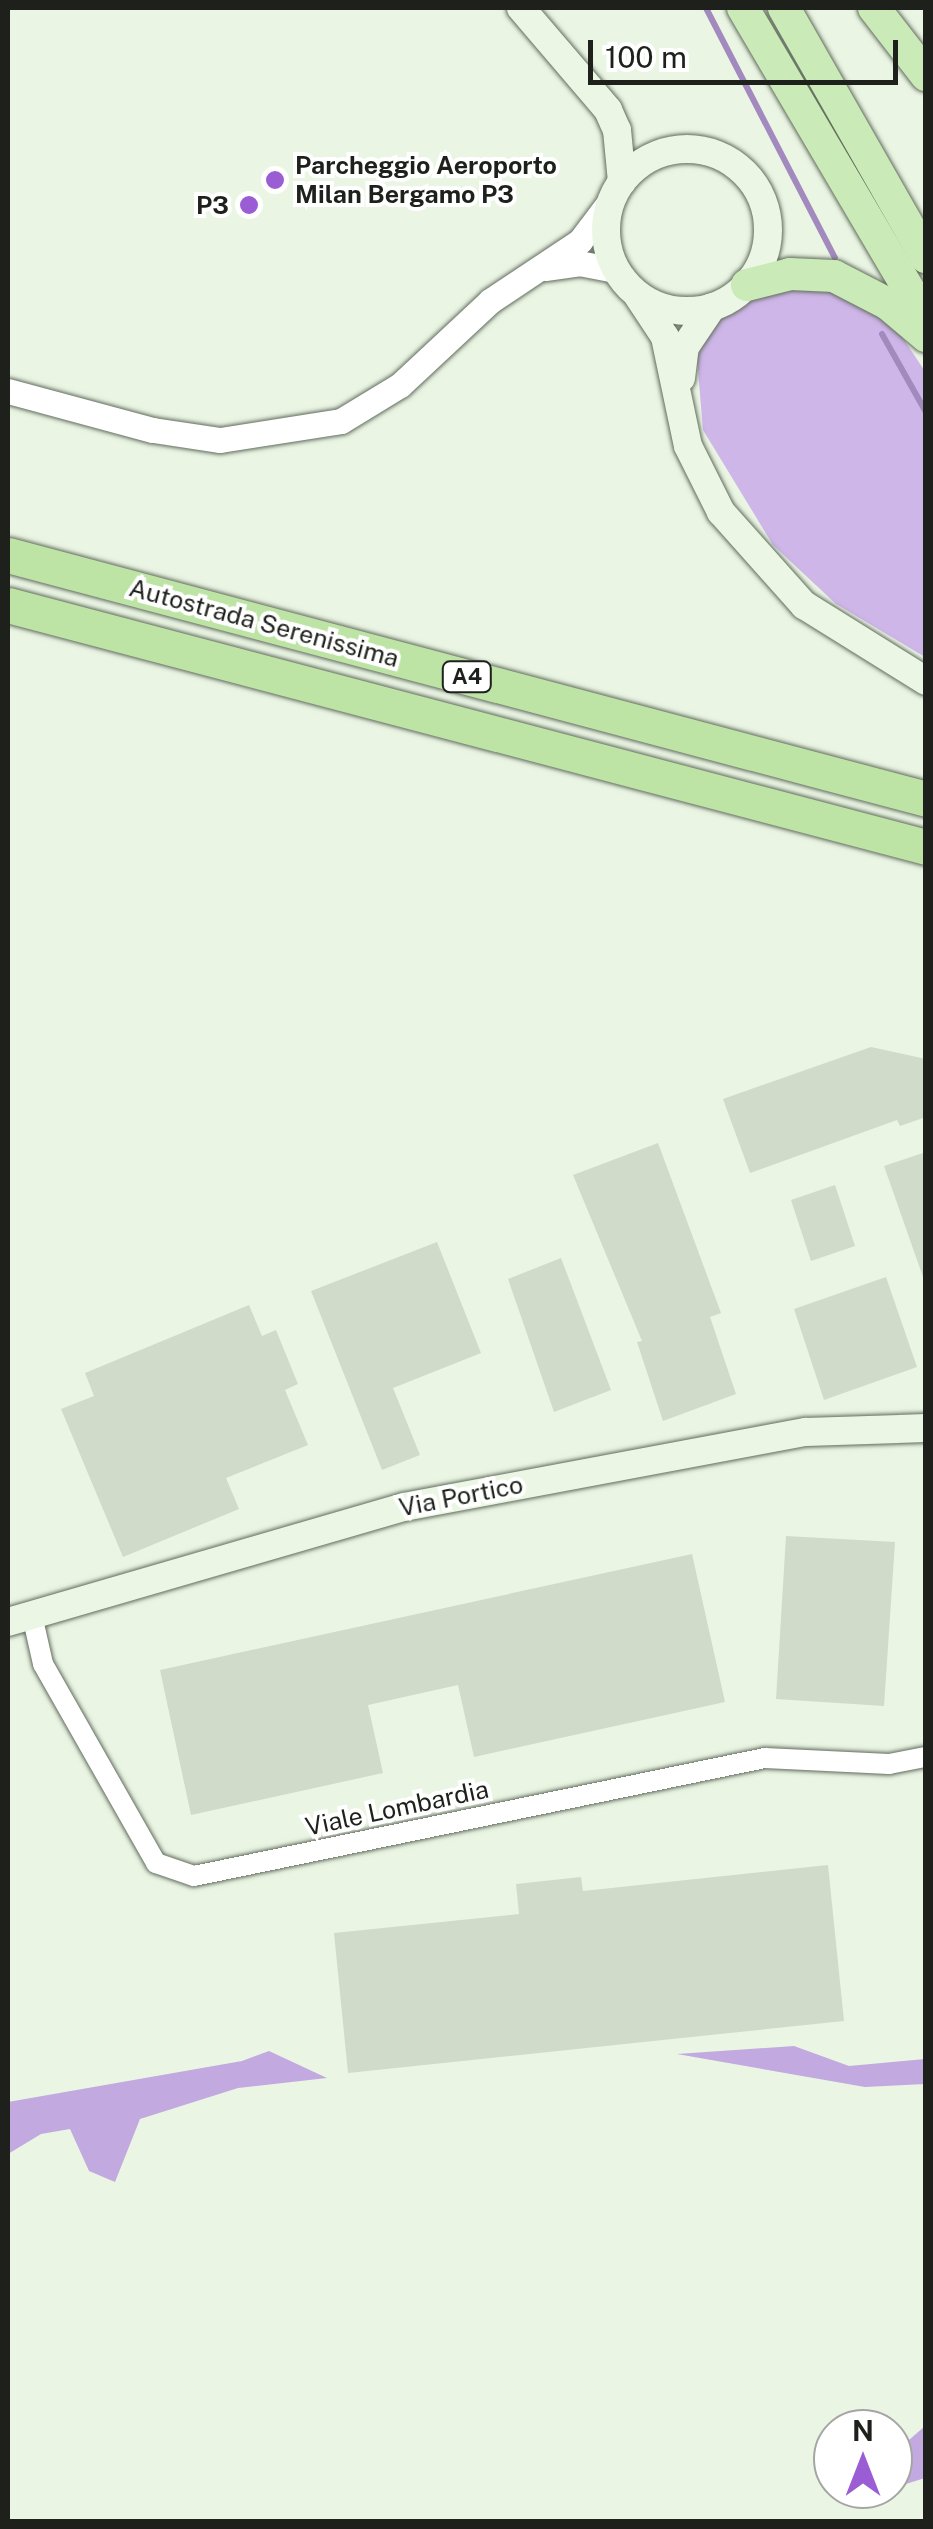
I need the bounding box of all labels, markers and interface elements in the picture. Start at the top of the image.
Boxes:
scale bar [593,20,903,82]
text: 100 m [605,39,687,75]
place label: Parcheggio Aeroporto Milan Bergamo P3 [295,151,557,210]
marker: Parcheggio Aeroporto Milan Bergamo P3 [264,169,286,191]
place label: P3 [196,190,229,220]
marker: P3 [238,194,260,216]
street label: Autostrada Serenissima [126,573,402,673]
road number: A4 [440,660,494,694]
street label: Via Portico [396,1469,526,1523]
street label: Viale Lombardia [302,1774,492,1842]
north arrow [813,2409,913,2509]
text: N [852,2414,874,2447]

